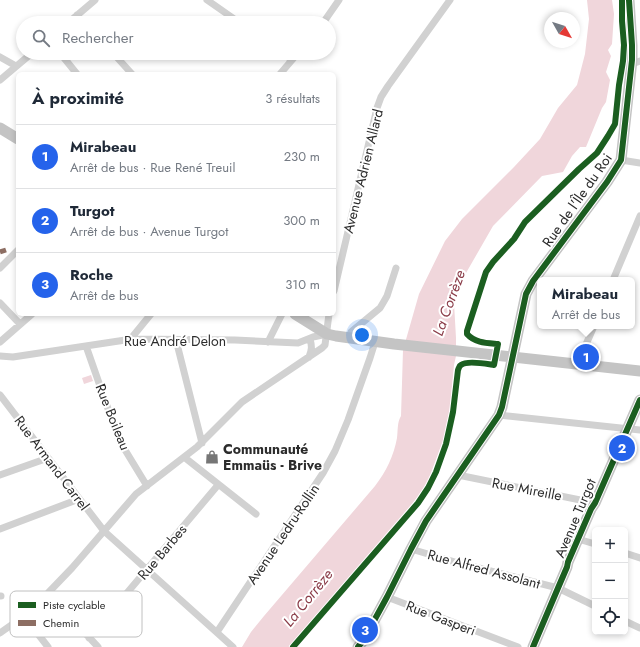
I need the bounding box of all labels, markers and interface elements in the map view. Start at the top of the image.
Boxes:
north arrow [544,12,580,48]
search box [16,16,336,60]
icon: search [30,27,52,49]
text: Rechercher [62,27,134,49]
text: À proximité [32,86,124,110]
text: 3 résultats [265,89,320,108]
street label: Avenue Adrien Allard [338,107,388,235]
text: Mirabeau [70,136,136,158]
text: 1 [42,147,48,166]
text: 230 m [284,147,320,166]
street label: Rue de l'Île du Roi [537,149,617,251]
text: Arrêt de bus · Rue René Treuil [70,158,235,177]
text: Turgot [70,200,115,222]
text: 2 [41,211,49,230]
text: 300 m [283,211,320,230]
text: Arrêt de bus · Avenue Turgot [70,222,228,241]
text: Roche [70,264,113,286]
water label: La Corrèze [427,267,471,339]
text: 3 [41,275,49,294]
text: 310 m [285,275,320,294]
popup [537,277,635,329]
text: Mirabeau [552,283,618,305]
text: Arrêt de bus [70,286,139,305]
text: Arrêt de bus [552,305,620,324]
your location [352,325,372,345]
street label: Rue André Delon [124,331,226,351]
pin: 1 [573,342,599,372]
street label: Rue Boileau [91,381,135,453]
street label: Rue Armand Carrel [10,411,94,515]
pin: 2 [609,433,635,463]
place label: Communauté Emmaüs - Brive [223,439,322,475]
shop icon: Communauté Emmaüs - Brive [204,449,220,465]
street label: Rue Mireille [490,472,564,506]
street label: Avenue Turgot [549,475,601,561]
street label: Avenue Ledru-Rollin [242,480,324,588]
street label: Rue Barbes [133,520,191,584]
map controls [592,527,628,635]
button: + [592,527,628,563]
street label: Rue Alfred Assolant [425,544,543,594]
button: − [592,563,628,599]
water label: La Corrèze [278,564,338,632]
legend [10,591,142,637]
street label: Rue Gasperi [403,595,479,641]
text: Piste cyclable [43,597,106,613]
button: locate [592,599,628,635]
text: Chemin [43,615,79,631]
pin: 3 [352,615,378,645]

